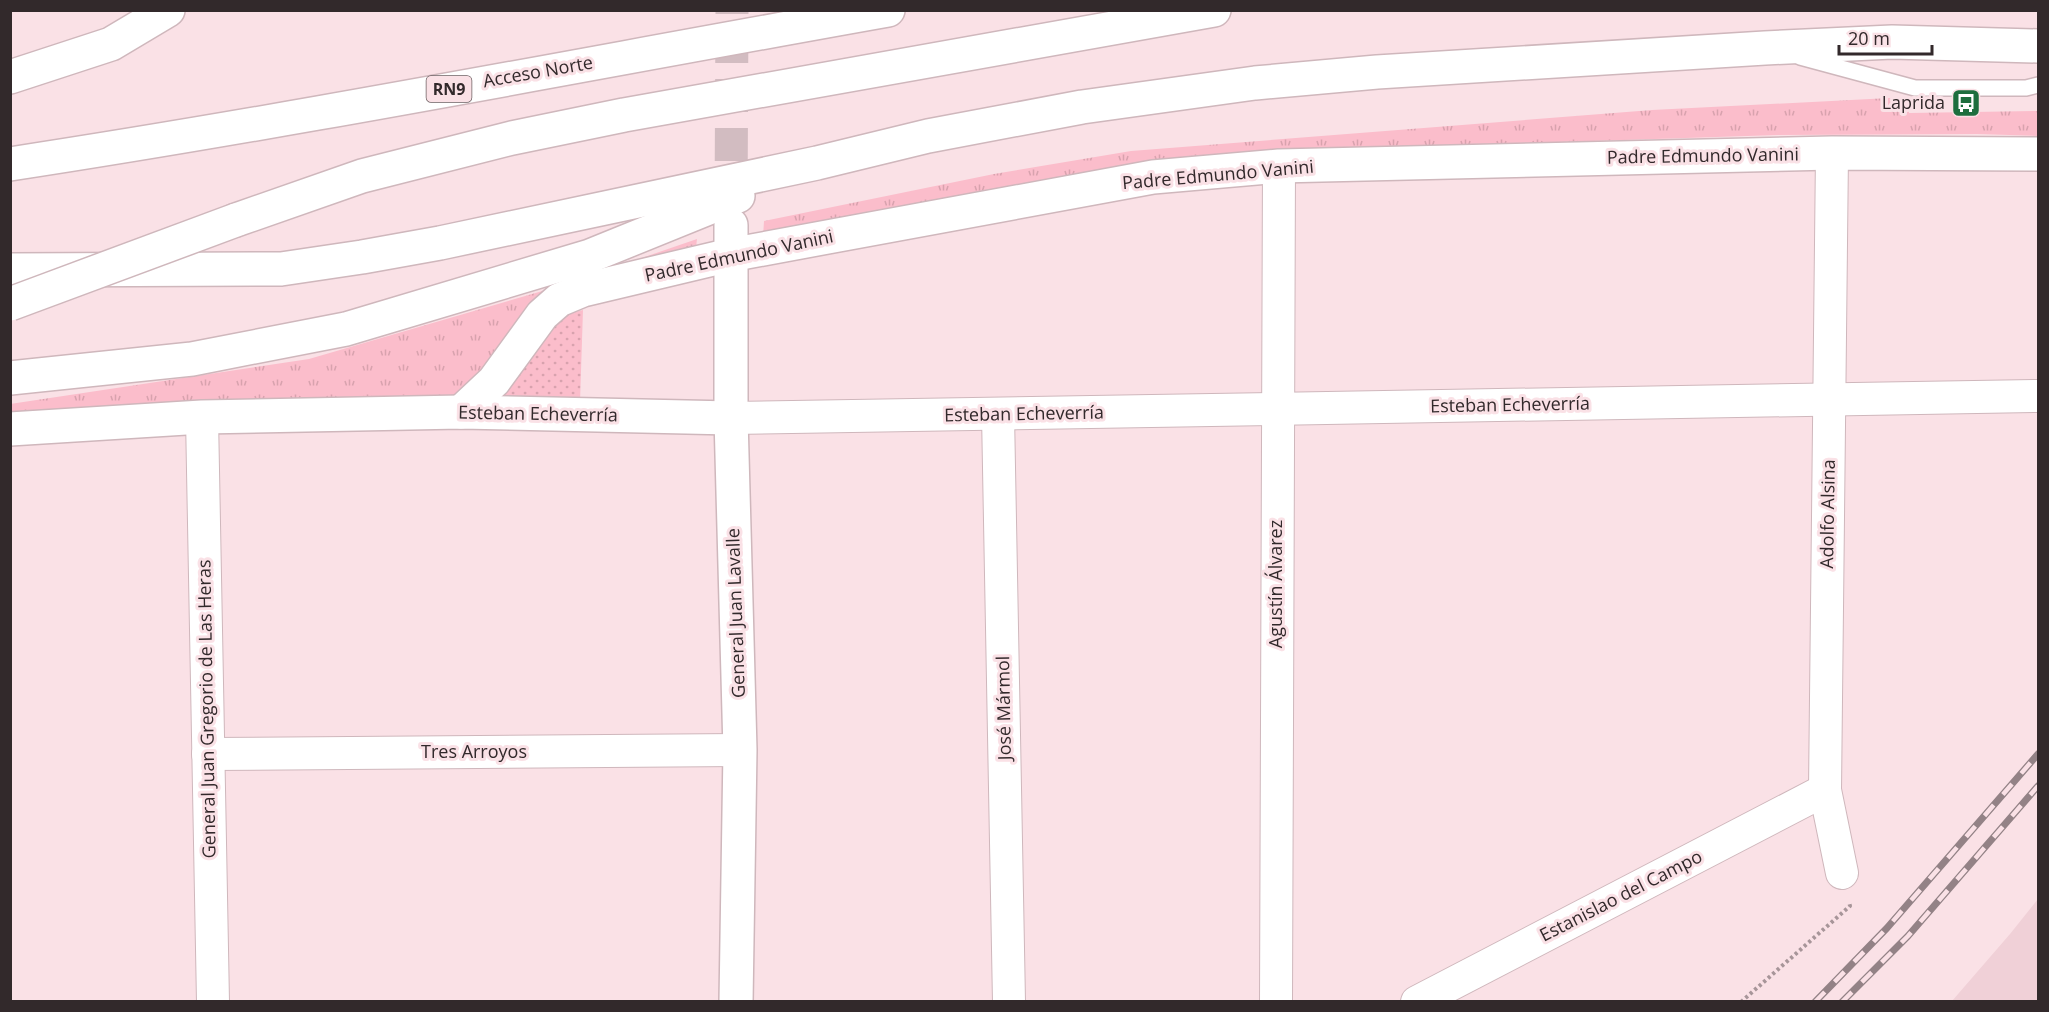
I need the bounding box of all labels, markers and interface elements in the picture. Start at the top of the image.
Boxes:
scale bar [1839,18,1932,56]
text: 20 m [1848,26,1890,50]
street label: Acceso Norte [481,50,595,92]
road number: RN9 [426,76,472,102]
bus stop icon: Laprida [1950,87,1982,119]
place label: Laprida [1882,90,1945,114]
street label: Padre Edmundo Vanini [1607,141,1799,169]
street label: Padre Edmundo Vanini [1121,154,1315,194]
street label: Padre Edmundo Vanini [642,223,835,287]
street label: Esteban Echeverría [1430,391,1590,417]
street label: Esteban Echeverría [458,400,618,426]
street label: Esteban Echeverría [944,400,1104,426]
street label: Adolfo Alsina [1814,459,1840,569]
street label: Agustín Álvarez [1263,520,1287,648]
street label: General Juan Lavalle [720,528,750,698]
street label: General Juan Gregorio de Las Heras [191,559,221,859]
street label: José Mármol [990,656,1016,763]
street label: Tres Arroyos [421,739,527,763]
street label: Estanislao del Campo [1535,844,1706,947]

